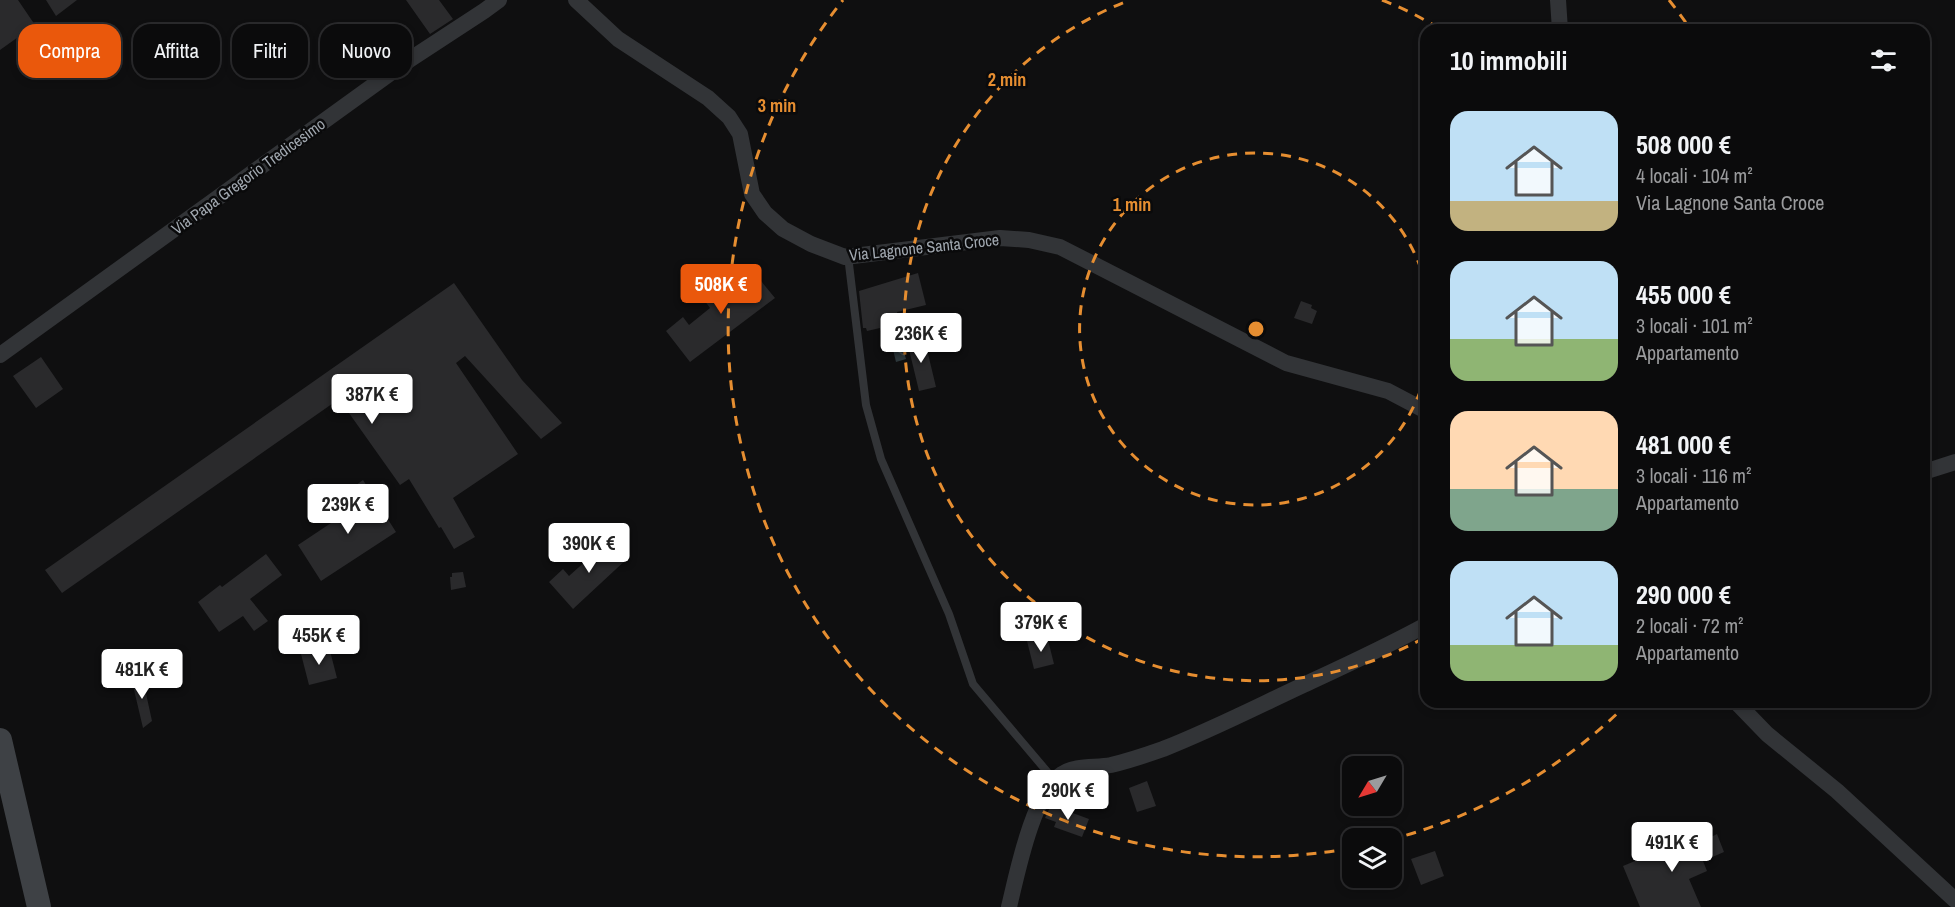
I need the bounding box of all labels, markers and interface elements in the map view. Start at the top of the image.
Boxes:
chip: Compra [18,24,121,78]
chip: Affitta [133,24,220,78]
chip: Filtri [232,24,308,78]
chip: Nuovo [320,24,412,78]
text: 10 immobili [1450,43,1567,78]
icon: filters [1867,44,1900,77]
text: 2 min [988,67,1026,92]
text: 3 min [758,93,796,118]
street label: Via Papa Gregorio Tredicesimo [167,113,329,239]
text: 508 000 € [1636,127,1731,162]
icon: home [1498,135,1570,207]
text: 4 locali · 104 m² [1636,162,1753,189]
text: Via Lagnone Santa Croce [1636,189,1824,216]
text: 1 min [1113,192,1151,217]
street label: Via Lagnone Santa Croce [848,228,1000,266]
pin: 508K € [672,264,770,315]
text: 508K € [695,270,747,297]
text: 455 000 € [1636,277,1731,312]
icon: home [1498,285,1570,357]
text: 3 locali · 101 m² [1636,312,1753,339]
pin: 236K € [872,313,970,364]
text: 236K € [895,319,947,346]
centre of rings [1246,319,1266,339]
text: Appartamento [1636,339,1739,366]
pin: 387K € [323,374,421,425]
text: 387K € [346,380,398,407]
text: 481 000 € [1636,427,1731,462]
icon: home [1498,435,1570,507]
text: 3 locali · 116 m² [1636,462,1751,489]
pin: 239K € [299,484,397,535]
text: Appartamento [1636,489,1739,516]
text: 239K € [322,490,374,517]
pin: 390K € [540,523,638,574]
text: 390K € [563,529,615,556]
text: 290 000 € [1636,577,1731,612]
icon: home [1498,585,1570,657]
pin: 379K € [992,602,1090,653]
text: 379K € [1015,608,1067,635]
text: 2 locali · 72 m² [1636,612,1744,639]
pin: 455K € [270,615,368,666]
text: 455K € [293,621,345,648]
text: Appartamento [1636,639,1739,666]
pin: 481K € [93,649,191,700]
text: 481K € [116,655,168,682]
north arrow [1342,756,1402,816]
map controls [1342,756,1402,888]
pin: 290K € [1019,770,1117,821]
text: 290K € [1042,776,1094,803]
pin: 491K € [1623,822,1721,873]
button: layers [1342,828,1402,888]
text: 491K € [1646,828,1698,855]

